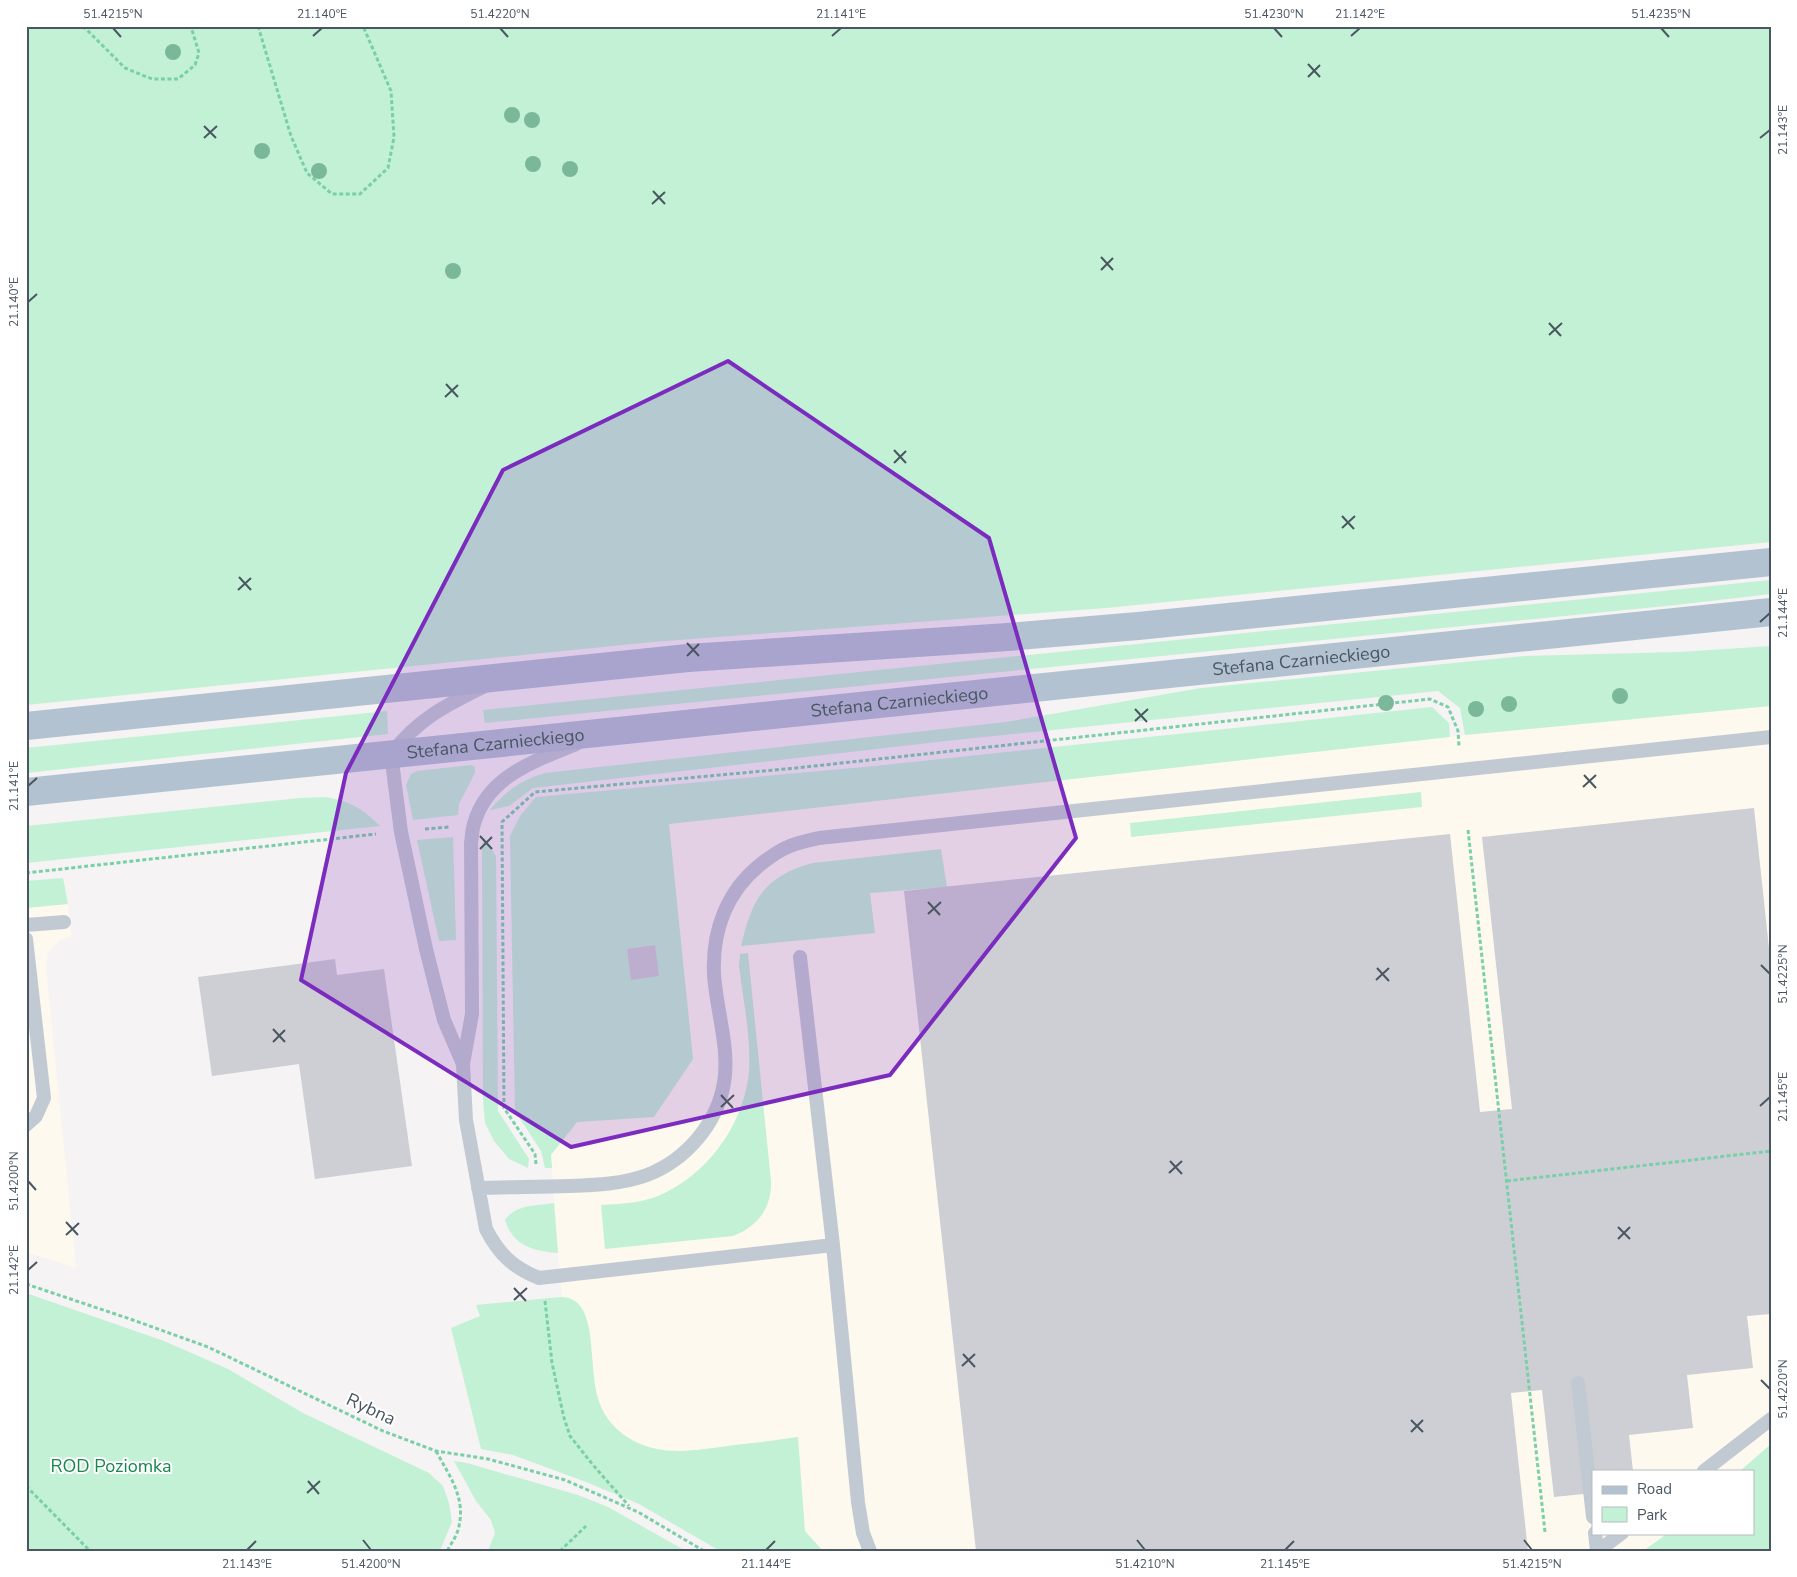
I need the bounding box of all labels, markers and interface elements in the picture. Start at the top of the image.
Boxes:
text: 51.4215°N [83,6,143,22]
text: 21.140°E [297,6,347,22]
text: 51.4220°N [470,6,530,22]
text: 21.141°E [816,6,866,22]
text: 51.4230°N [1244,6,1304,22]
text: 21.142°E [1335,6,1385,22]
text: 51.4235°N [1631,6,1691,22]
text: 21.143°E [1775,105,1791,155]
text: 21.140°E [6,277,22,327]
text: 21.144°E [1775,588,1791,638]
street label: Stefana Czarnieckiego [1211,639,1391,682]
street label: Stefana Czarnieckiego [809,681,989,723]
street label: Stefana Czarnieckiego [406,722,586,765]
text: 21.141°E [6,761,22,811]
text: 51.4225°N [1775,944,1791,1004]
text: 21.145°E [1775,1072,1791,1122]
text: 51.4200°N [6,1151,22,1211]
text: 21.142°E [6,1245,22,1295]
text: 51.4220°N [1775,1359,1791,1419]
street label: Rybna [343,1387,399,1431]
park label: ROD Poziomka [51,1454,172,1478]
legend [1592,1470,1754,1534]
text: Road [1637,1479,1672,1499]
text: Park [1637,1505,1667,1525]
text: 21.143°E [222,1556,272,1572]
text: 51.4200°N [341,1556,401,1572]
text: 21.144°E [741,1556,791,1572]
text: 51.4210°N [1115,1556,1175,1572]
text: 21.145°E [1260,1556,1310,1572]
text: 51.4215°N [1502,1556,1562,1572]

